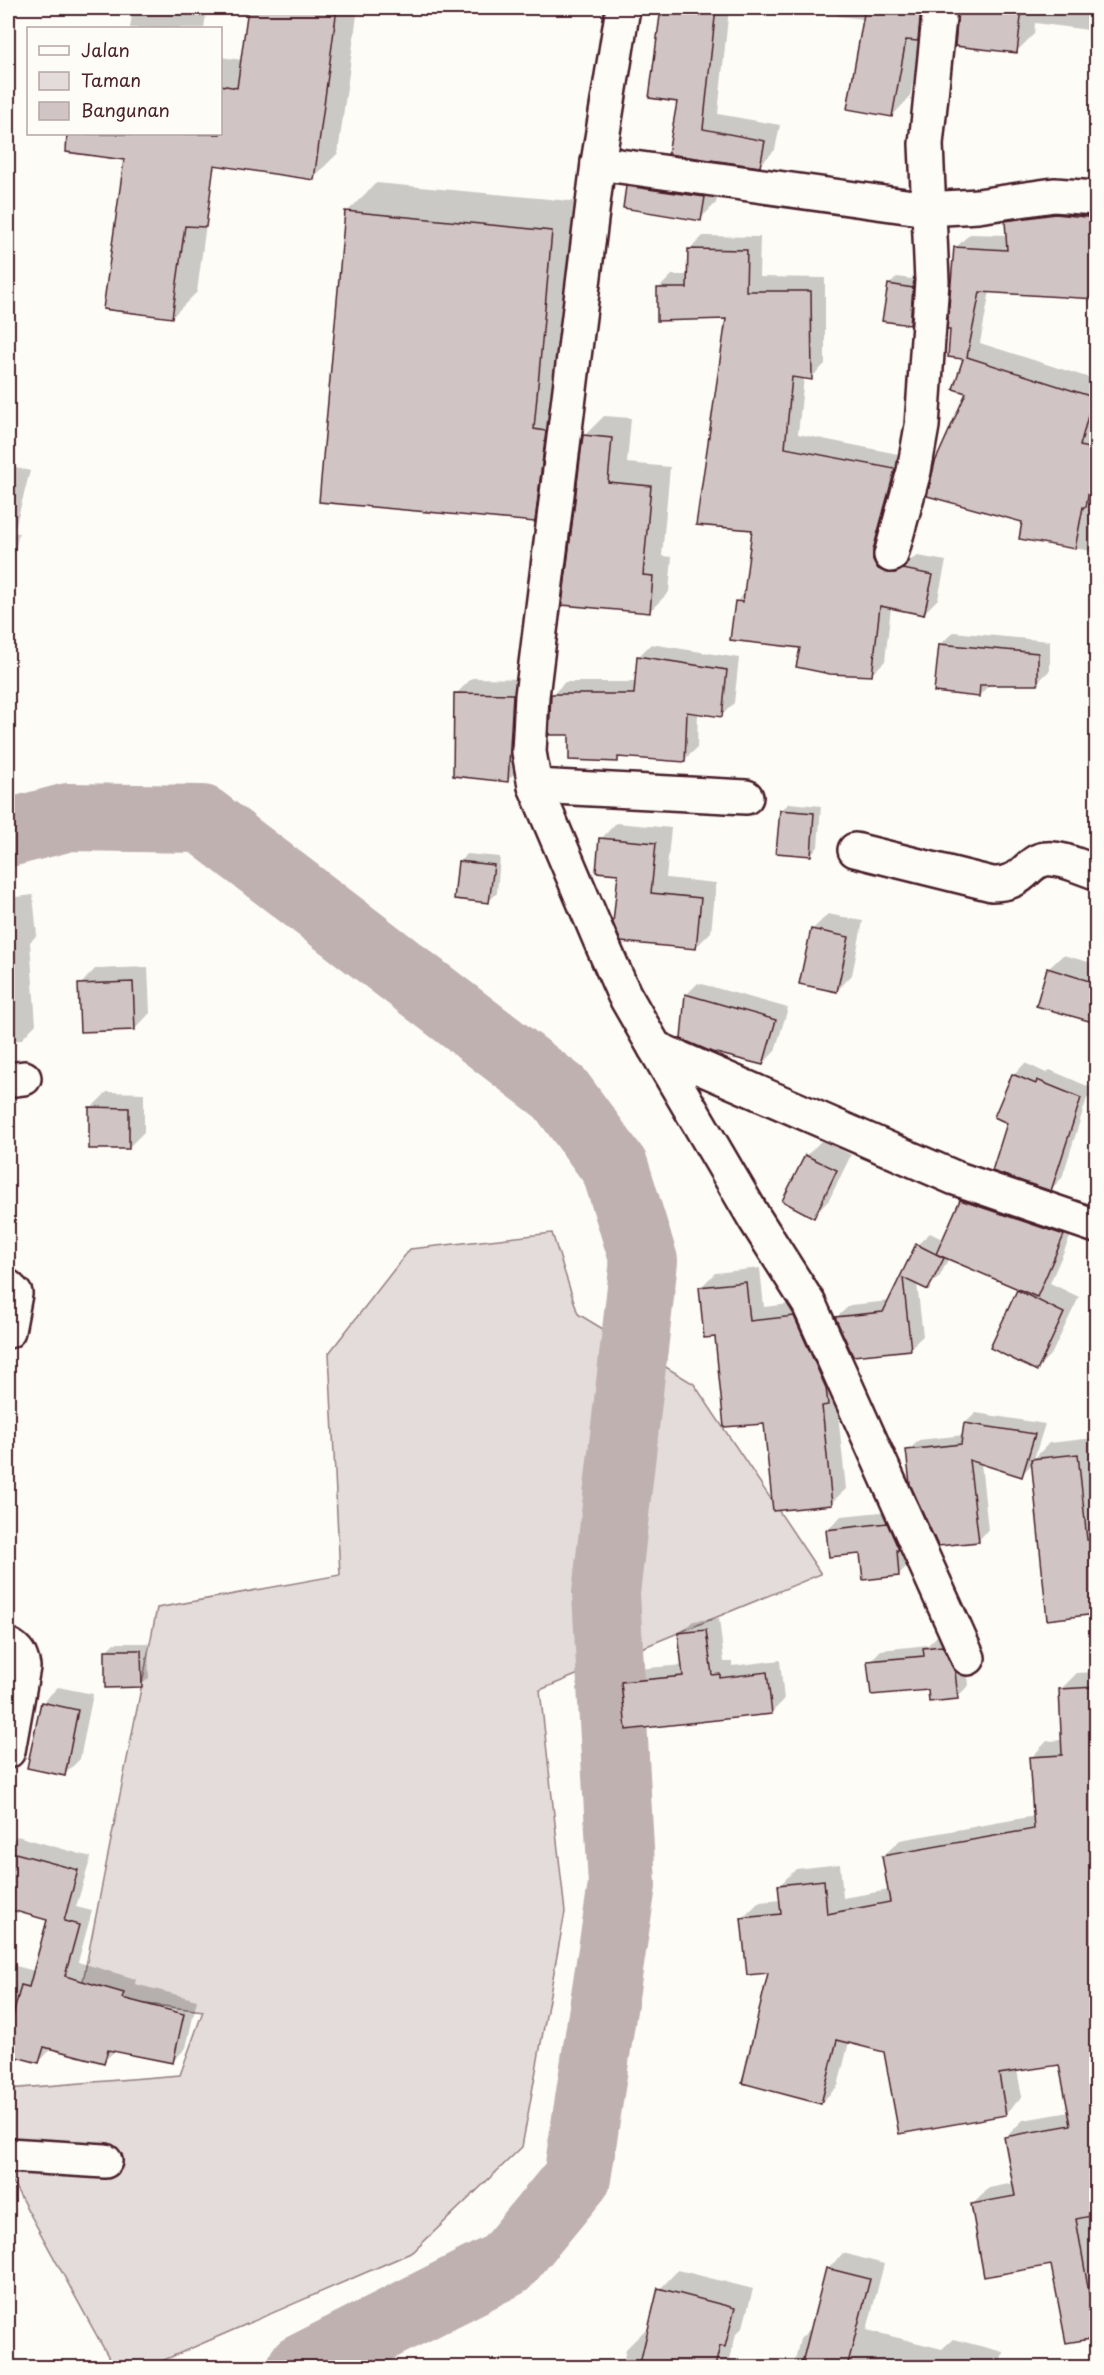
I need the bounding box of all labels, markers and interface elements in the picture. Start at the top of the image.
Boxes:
legend [27,27,222,135]
text: Jalan [81,36,130,63]
text: Taman [81,66,141,93]
text: Bangunan [81,96,170,123]

